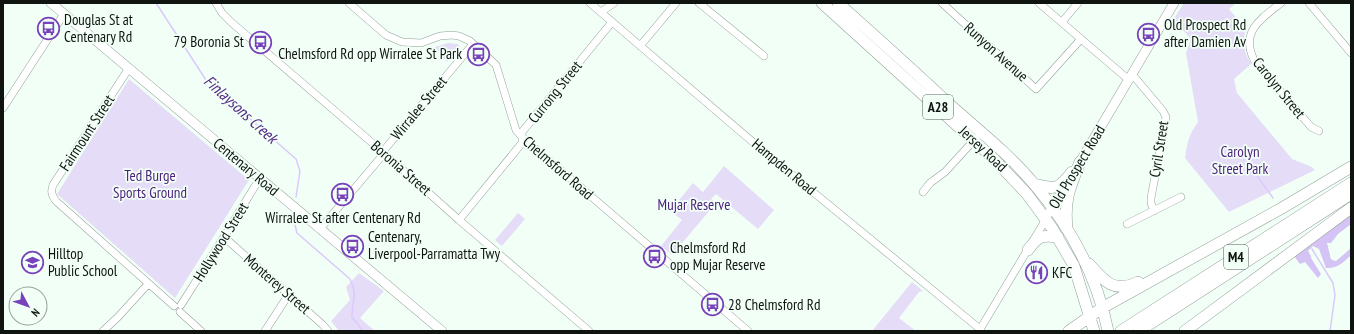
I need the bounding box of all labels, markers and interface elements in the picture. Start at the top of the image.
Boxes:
place label: Douglas St at Centenary Rd [64,10,133,46]
place label: Old Prospect Rd after Damien Av [1164,15,1246,51]
bus stop icon: Douglas St at Centenary Rd [35,16,61,42]
street label: Runyon Avenue [960,18,1032,85]
bus stop icon: Old Prospect Rd after Damien Av [1136,21,1162,47]
bus stop icon: 79 Boronia St [247,29,273,55]
place label: 79 Boronia St [174,32,244,51]
bus stop icon: Chelmsford Rd opp Wirralee St Park [465,41,491,67]
place label: Chelmsford Rd opp Wirralee St Park [278,44,462,63]
street label: Carolyn Street [1249,53,1310,122]
street label: Currong Street [524,56,586,127]
water label: Finlaysons Creek [200,71,283,148]
street label: Wirralee Street [386,72,451,143]
street label: Fairmount Street [55,91,118,174]
road number: A28 [923,95,953,119]
street label: Cyril Street [1145,119,1172,179]
street label: Jersey Road [955,121,1011,176]
street label: Old Prospect Road [1044,121,1109,212]
street label: Chelmsford Road [519,132,598,204]
street label: Centenary Road [210,134,283,200]
street label: Hampden Road [748,134,820,199]
street label: Boronia Street [367,136,436,199]
park label: Carolyn Street Park [1212,142,1268,178]
park label: Ted Burge Sports Ground [113,166,187,202]
bus stop icon: Wirralee St after Centenary Rd [330,182,356,208]
park label: Mujar Reserve [658,195,730,214]
street label: Hollywood Street [189,199,252,285]
place label: Wirralee St after Centenary Rd [265,208,421,227]
place label: Centenary, Liverpool-Parramatta Twy [368,227,500,263]
bus stop icon: Centenary, Liverpool-Parramatta Twy [339,233,365,259]
place label: Chelmsford Rd opp Mujar Reserve [670,238,766,274]
place label: Hilltop Public School [48,244,118,280]
bus stop icon: Chelmsford Rd opp Mujar Reserve [641,244,667,270]
road number: M4 [1224,245,1248,269]
street label: Monterey Street [240,249,315,318]
school or university icon: Hilltop Public School [19,250,45,276]
restaurant icon: KFC [1023,260,1049,286]
place label: KFC [1052,263,1073,282]
north arrow [8,286,48,326]
bus stop icon: 28 Chelmsford Rd [699,292,725,318]
place label: 28 Chelmsford Rd [728,295,820,314]
text: N [28,306,43,319]

